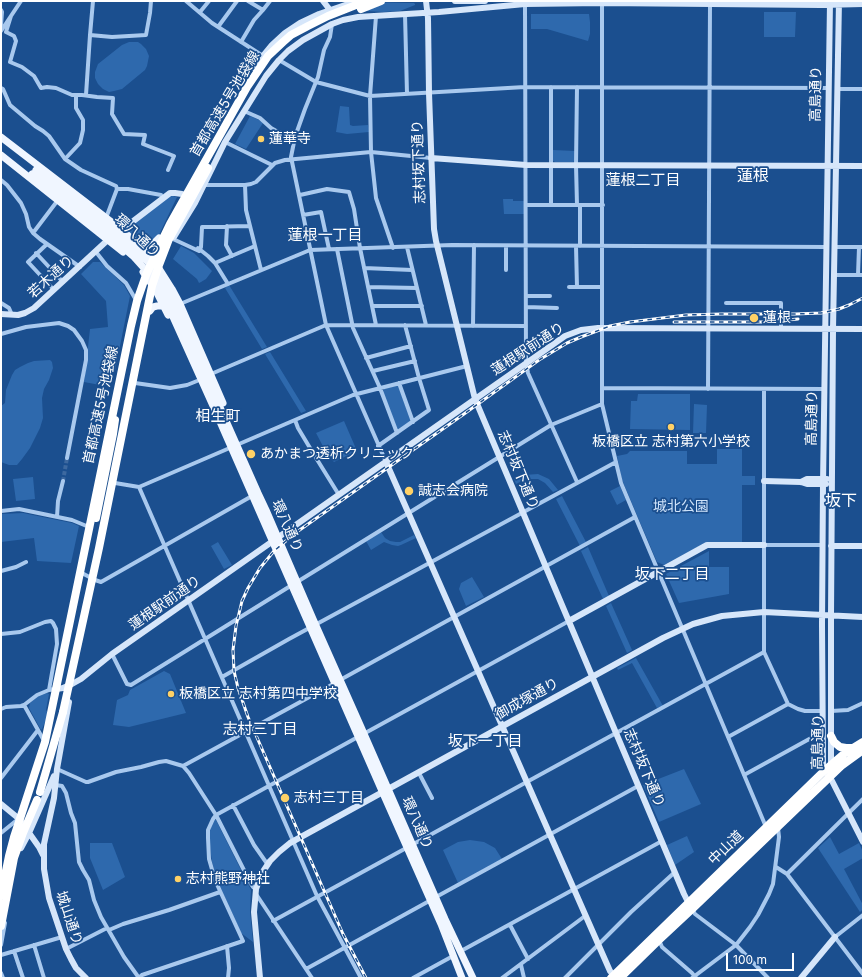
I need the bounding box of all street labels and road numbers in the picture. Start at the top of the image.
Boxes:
street label: 首都高速5号池袋線 [187,48,263,160]
street label: 高島通り [807,66,825,122]
street label: 志村坂下通り [409,120,429,204]
street label: 環八通り [111,211,163,261]
street label: 若木通り [25,252,77,302]
street label: 蓮根駅前通り [488,319,568,379]
street label: 首都高速5号池袋線 [80,344,122,466]
street label: 高島通り [803,390,821,446]
street label: 志村坂下通り [494,428,542,512]
street label: 環八通り [268,497,306,555]
street label: 蓮根駅前通り [126,572,204,634]
street label: 御成塚通り [492,675,562,723]
street label: 高島通り [809,714,827,770]
street label: 志村坂下通り [620,726,668,810]
street label: 環八通り [398,794,436,852]
street label: 中山道 [705,827,747,869]
street label: 城山通り [52,889,86,947]

